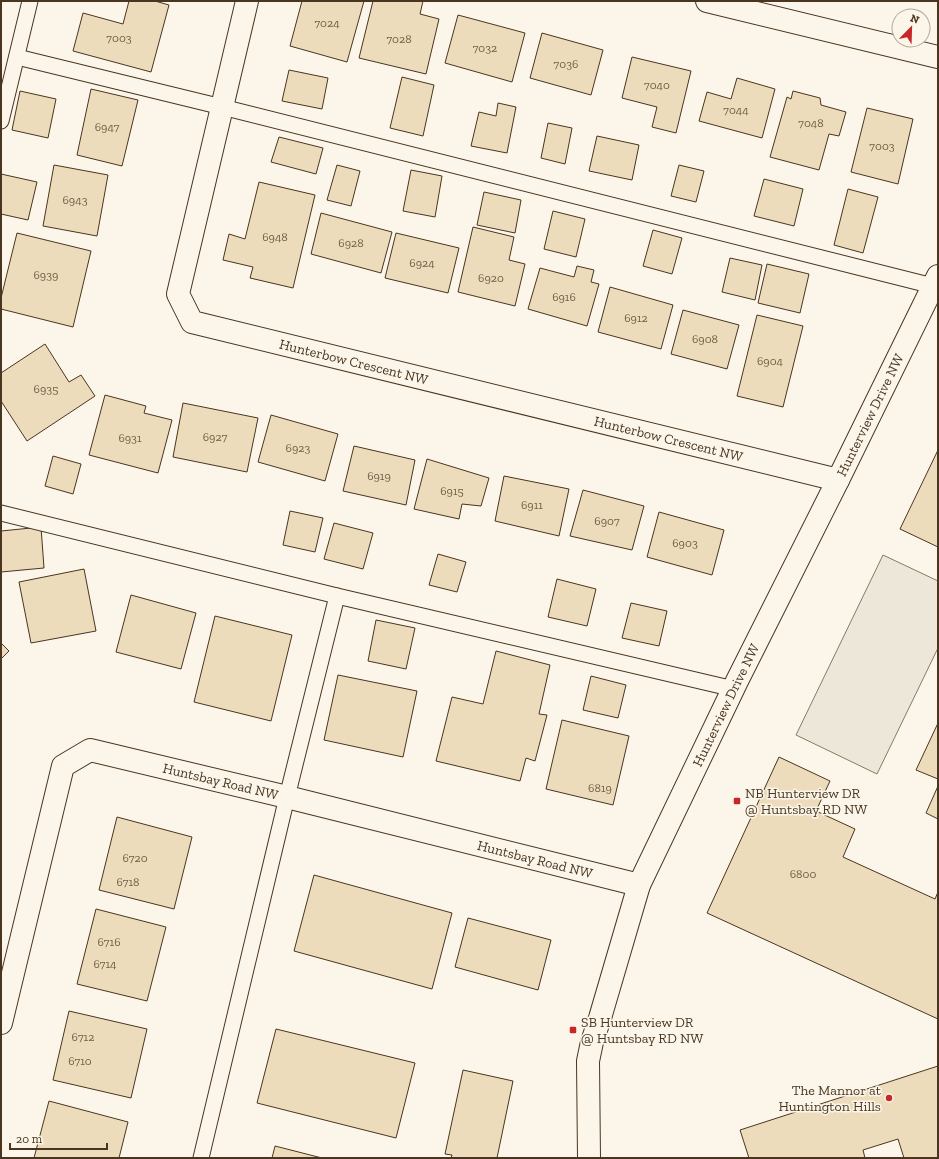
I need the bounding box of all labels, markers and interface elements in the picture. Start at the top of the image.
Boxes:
north arrow [891,8,931,48]
text: N [908,12,922,27]
house number: 7024 [314,16,340,30]
house number: 7003 [106,31,132,45]
house number: 7028 [386,32,412,46]
house number: 7032 [473,41,497,55]
house number: 7036 [554,57,578,71]
house number: 7040 [644,78,670,92]
house number: 7044 [723,103,749,117]
house number: 7048 [798,116,824,130]
house number: 6947 [95,120,120,134]
house number: 7003 [869,139,895,153]
house number: 6943 [62,193,88,207]
house number: 6948 [262,230,288,244]
house number: 6928 [338,236,364,250]
house number: 6924 [409,256,435,270]
house number: 6939 [34,268,58,282]
house number: 6920 [478,271,504,285]
house number: 6916 [552,290,576,304]
house number: 6912 [624,311,648,325]
house number: 6908 [692,332,718,346]
street label: Hunterbow Crescent NW [278,335,430,388]
street label: Hunterview Drive NW [833,351,907,479]
house number: 6904 [757,354,784,368]
house number: 6935 [34,382,58,396]
street label: Hunterbow Crescent NW [593,412,745,465]
house number: 6927 [203,430,228,444]
house number: 6931 [118,431,142,445]
house number: 6923 [286,441,311,455]
house number: 6919 [367,469,391,483]
house number: 6915 [440,484,464,498]
house number: 6911 [521,498,543,512]
house number: 6907 [594,514,620,528]
house number: 6903 [672,536,698,550]
street label: Hunterview Drive NW [689,641,763,769]
street label: Huntsbay Road NW [161,759,280,803]
house number: 6819 [588,781,612,795]
place label: NB Hunterview DR @ Huntsbay RD NW [745,785,867,818]
marker: NB Hunterview DR @ Huntsbay RD NW [732,796,742,806]
street label: Huntsbay Road NW [476,836,594,882]
house number: 6720 [122,851,148,865]
house number: 6800 [790,867,816,881]
house number: 6718 [116,875,140,889]
house number: 6716 [97,935,121,949]
house number: 6714 [93,957,117,971]
place label: SB Hunterview DR @ Huntsbay RD NW [581,1014,703,1047]
marker: SB Hunterview DR @ Huntsbay RD NW [568,1025,578,1035]
house number: 6712 [72,1030,94,1044]
house number: 6710 [68,1054,92,1068]
place label: The Mannor at Huntington Hills [778,1082,882,1115]
marker: The Mannor at Huntington Hills [884,1093,894,1103]
scale bar [10,1125,107,1151]
text: 20 m [16,1132,43,1146]

